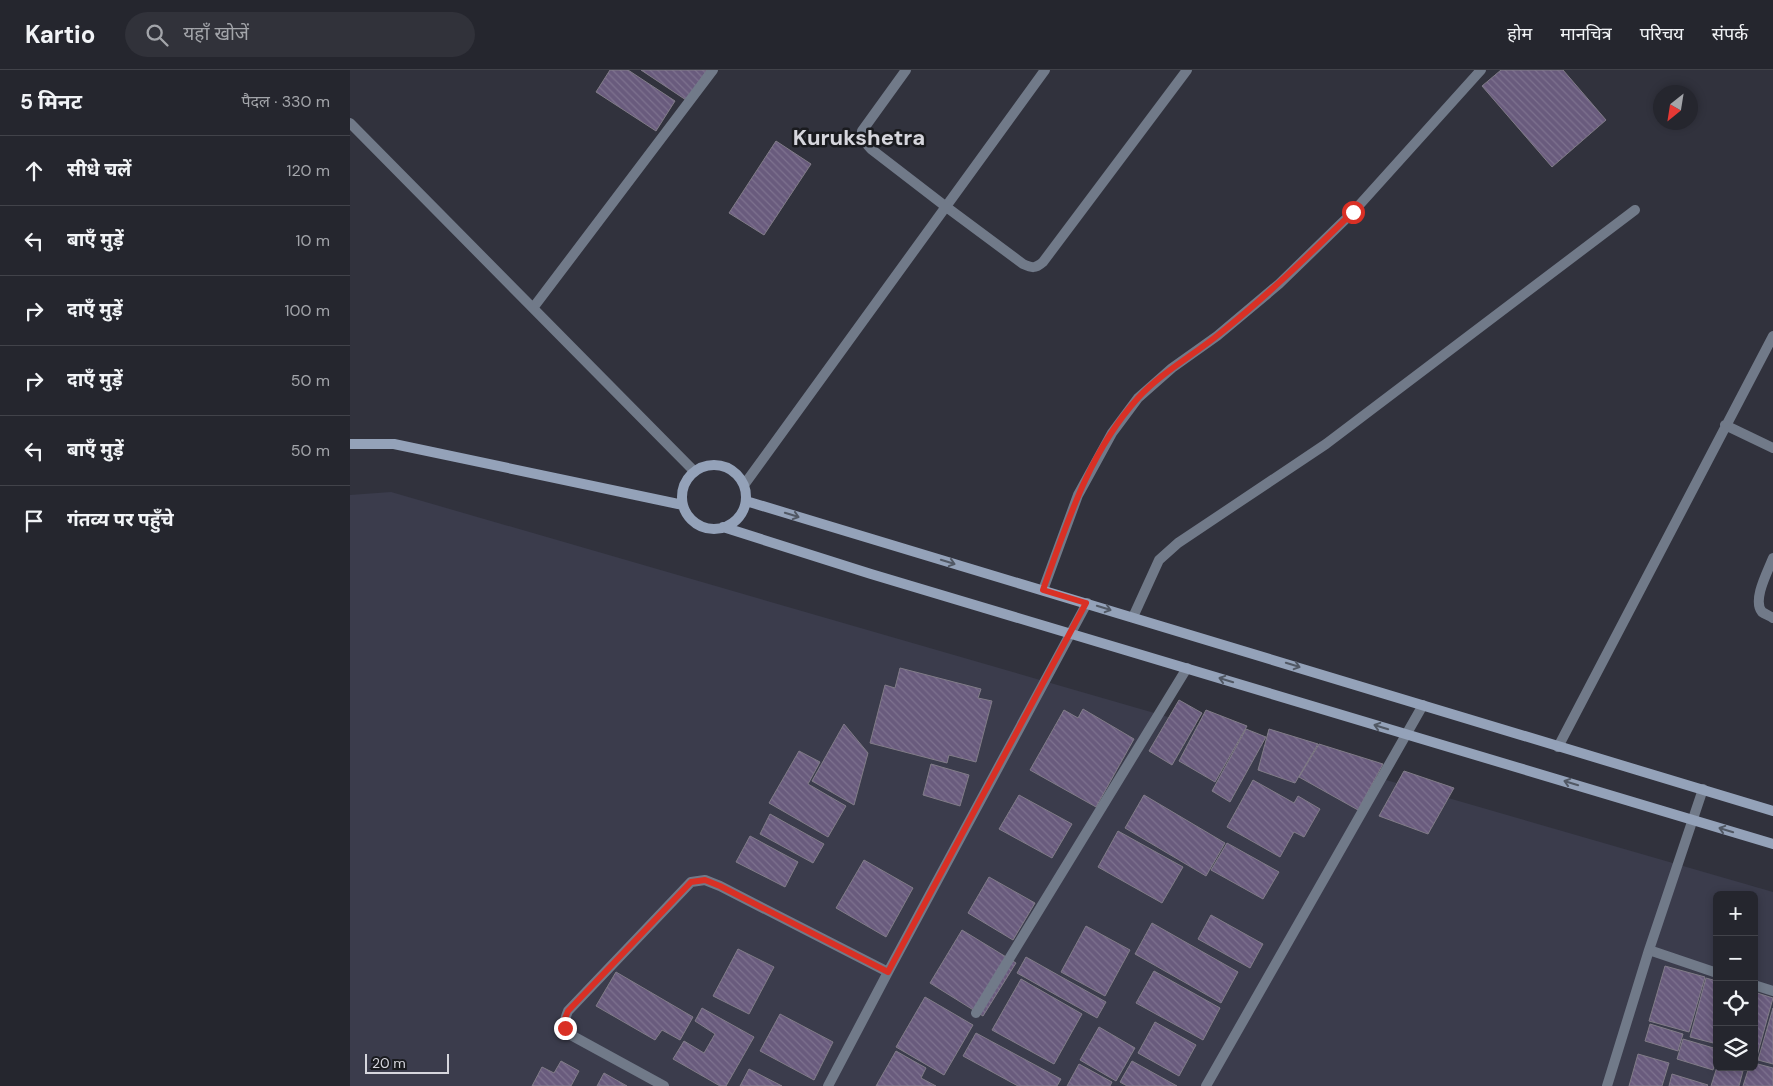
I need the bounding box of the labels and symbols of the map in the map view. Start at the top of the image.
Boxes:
north arrow [1653,85,1698,130]
district label: Kurukshetra [793,123,925,152]
route start [1342,201,1365,224]
one-way arrow [784,510,800,520]
one-way arrow [940,557,956,567]
one-way arrow [1095,604,1111,614]
one-way arrow [1284,661,1300,671]
one-way arrow [1218,674,1234,684]
one-way arrow [1374,721,1390,731]
one-way arrow [1563,777,1579,787]
one-way arrow [1719,824,1735,834]
route end [554,1017,577,1040]
scale bar [365,1051,449,1074]

